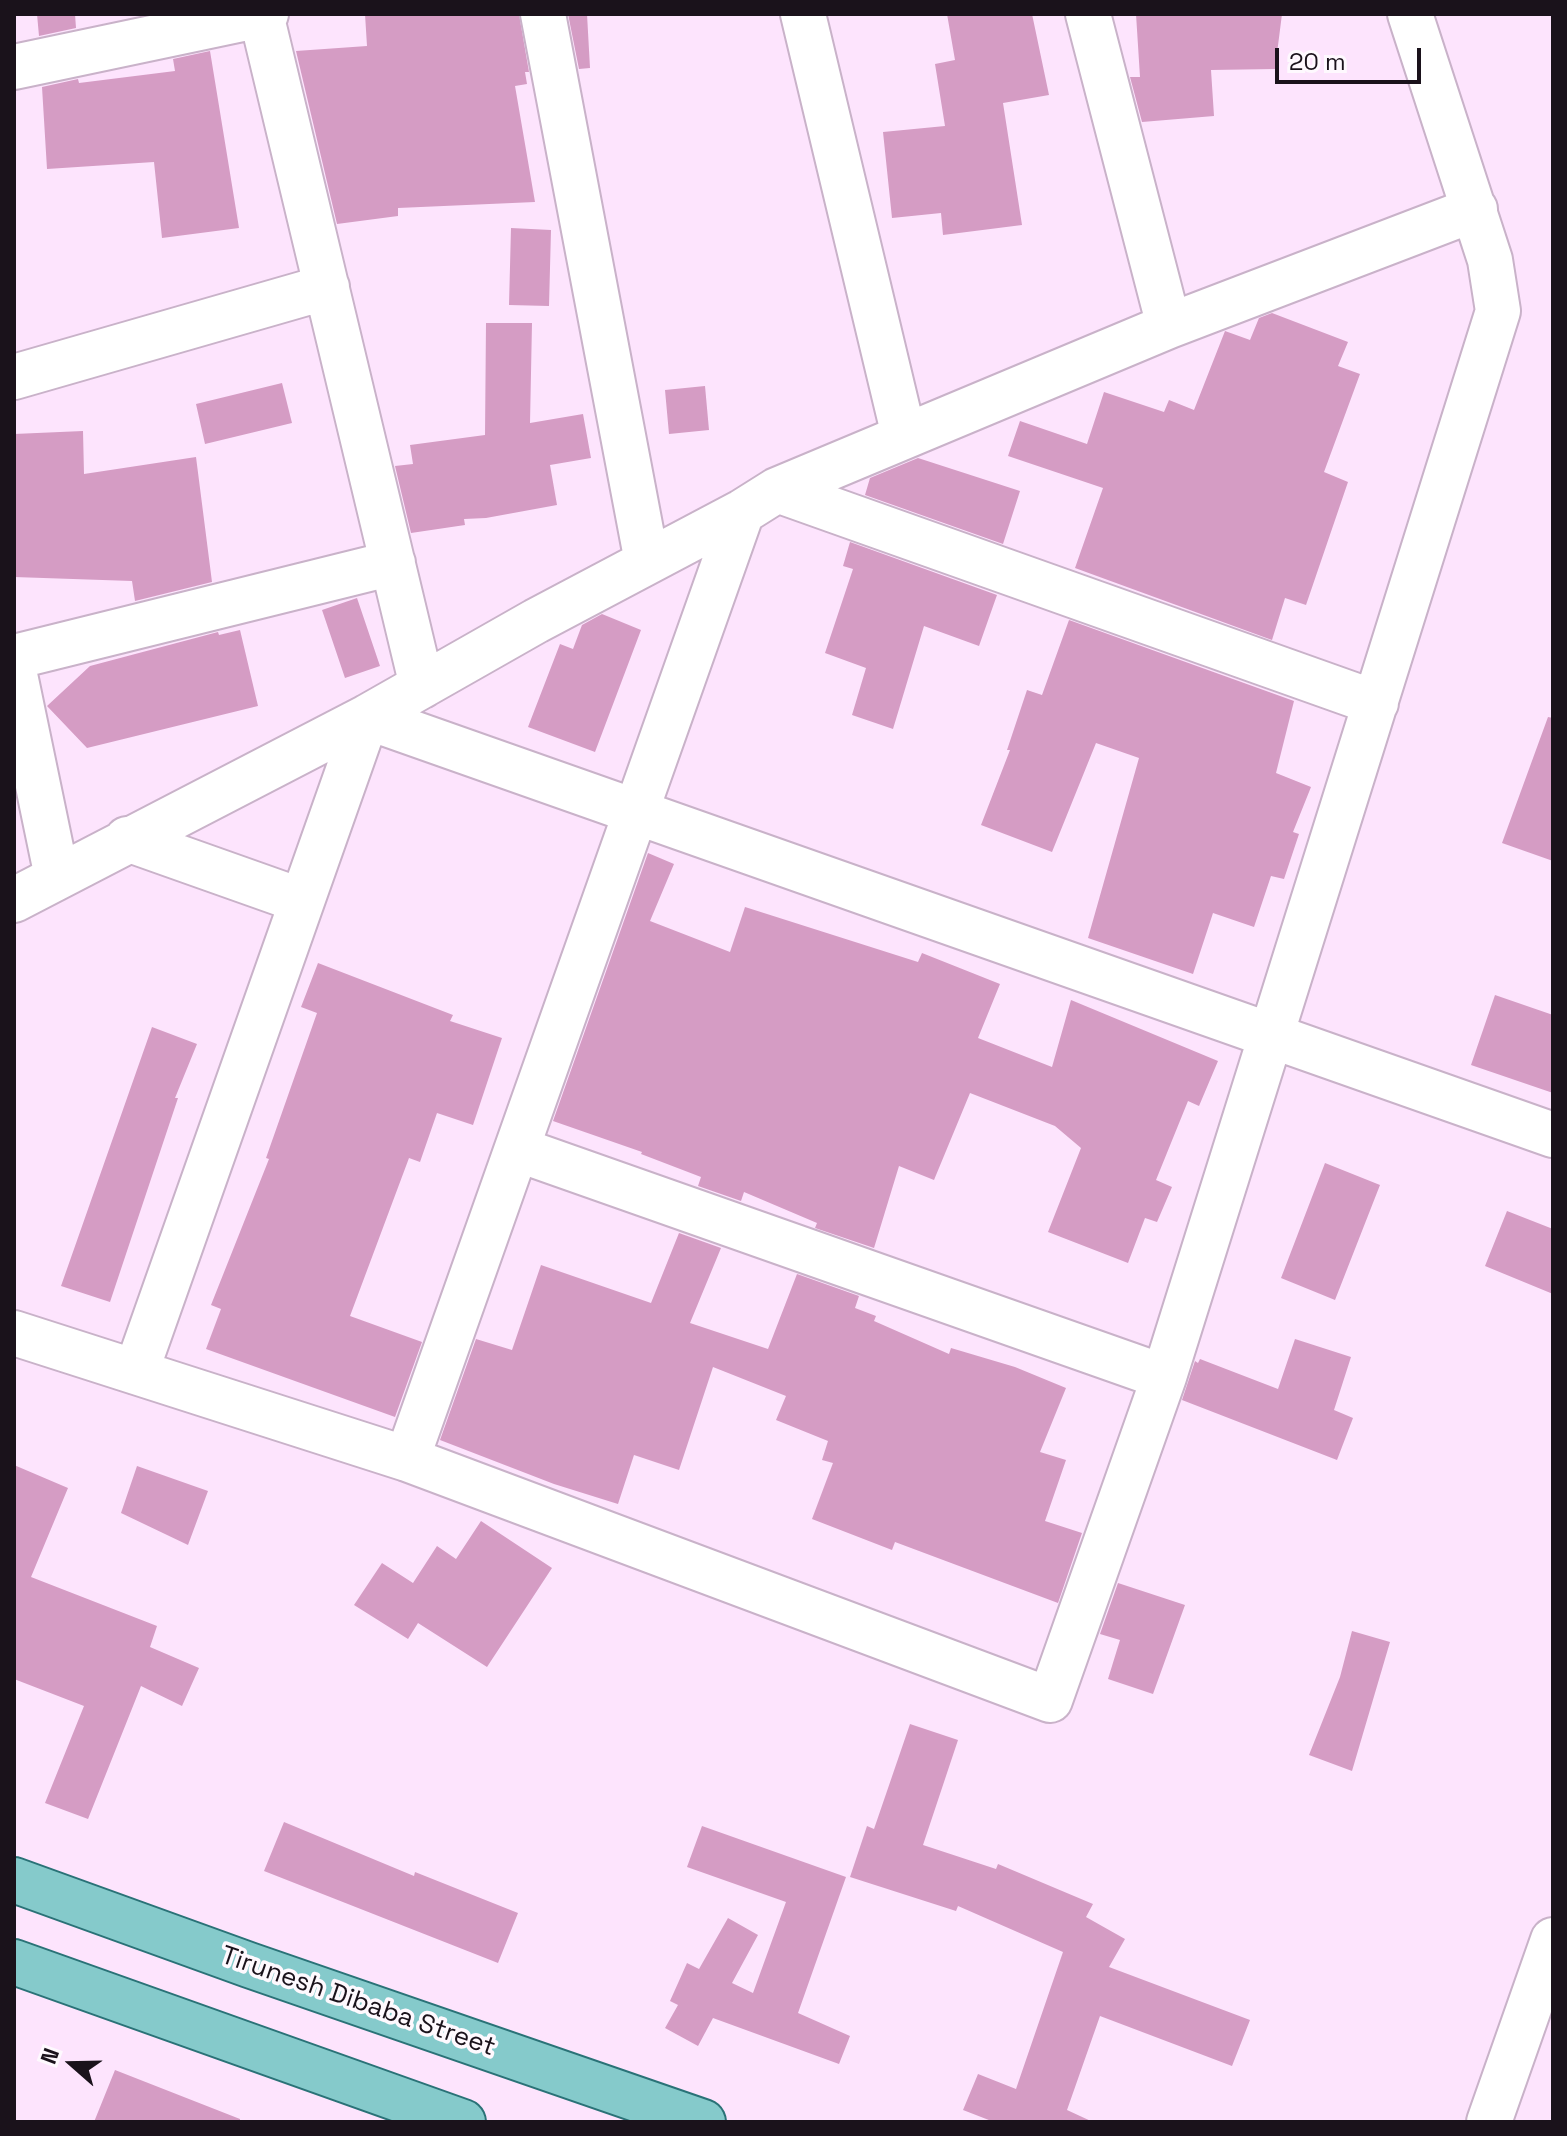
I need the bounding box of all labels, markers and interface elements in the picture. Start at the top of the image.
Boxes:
scale bar [1279,32,1425,82]
text: 20 m [1289,46,1346,77]
street label: Tirunesh Dibaba Street [217,1940,499,2064]
north arrow [32,2024,112,2104]
text: N [34,2044,65,2068]

